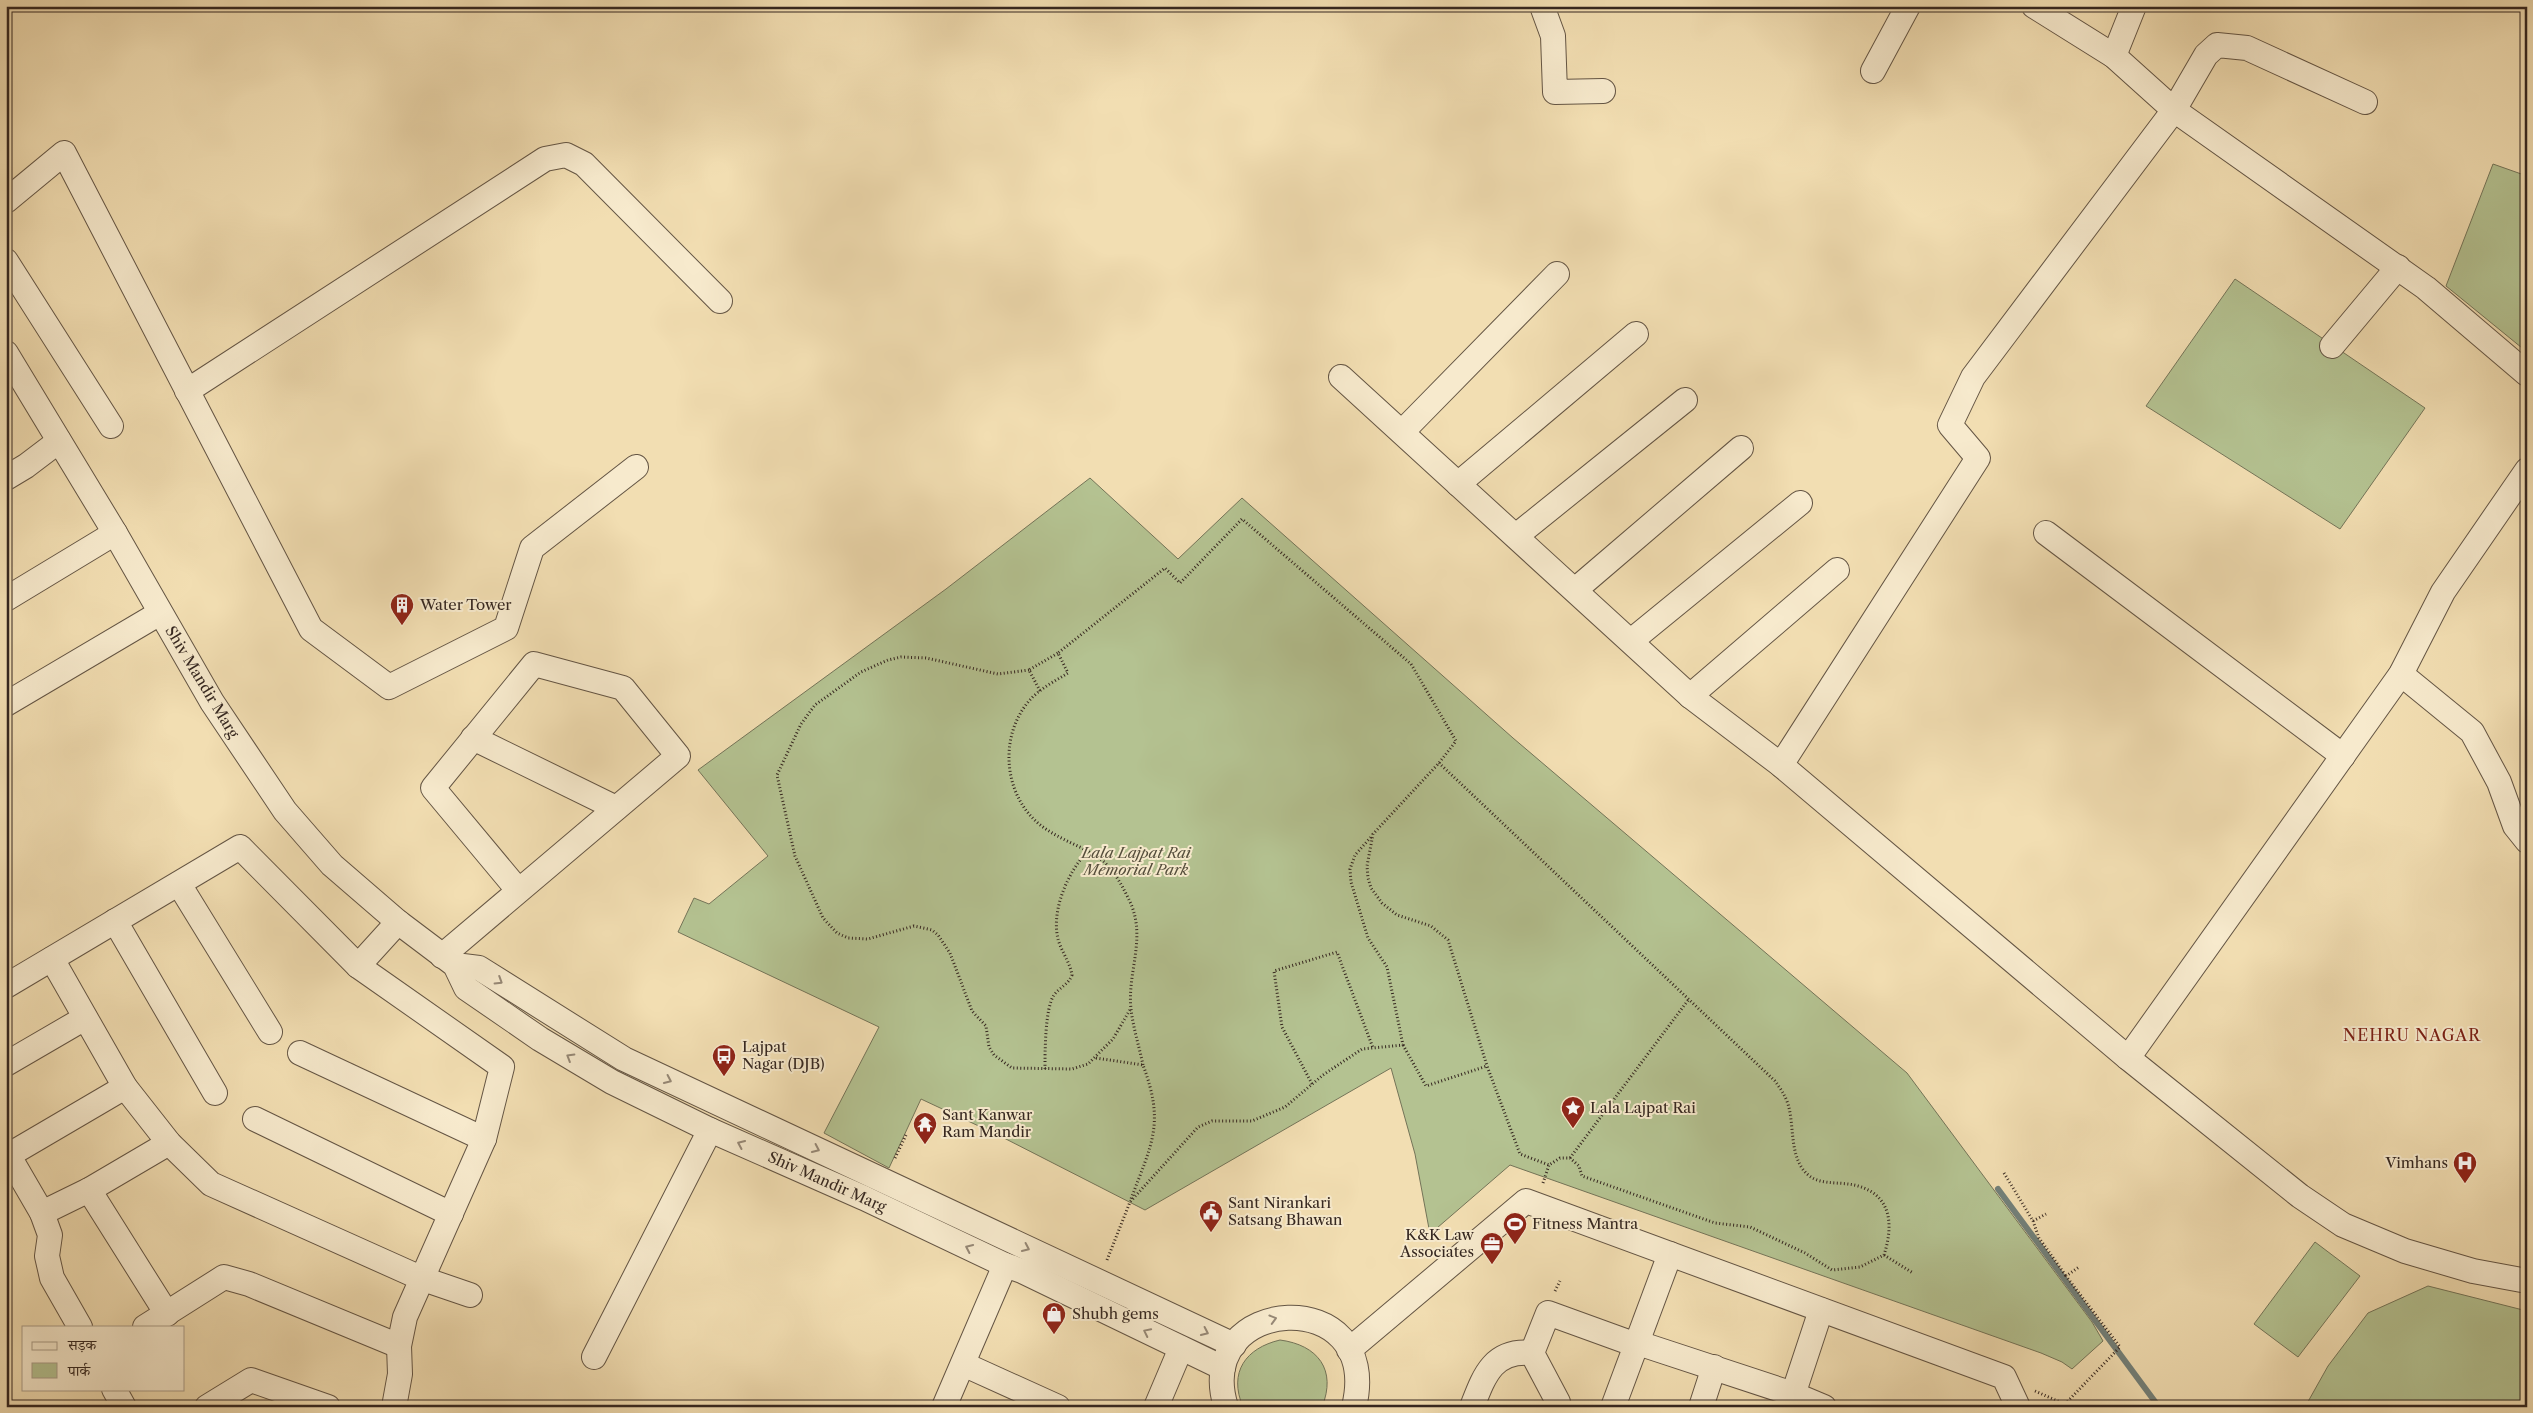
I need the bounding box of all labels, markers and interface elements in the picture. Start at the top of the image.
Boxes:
building icon: Water Tower [389,592,415,626]
place label: Water Tower [419,595,512,614]
street label: Shiv Mandir Marg [161,622,243,741]
park label: Lala Lajpat Rai Memorial Park [1080,843,1192,879]
one-way arrow [494,975,503,984]
district label: NEHRU NAGAR [2343,1025,2481,1045]
place label: Lajpat Nagar (DJB) [742,1037,825,1073]
bus stop icon: Lajpat Nagar (DJB) [711,1043,737,1077]
one-way arrow [566,1053,575,1063]
one-way arrow [663,1073,672,1083]
place icon: Lala Lajpat Rai [1560,1095,1586,1129]
place label: Lala Lajpat Rai [1590,1098,1696,1117]
place label: Sant Kanwar Ram Mandir [942,1105,1033,1141]
temple icon: Sant Kanwar Ram Mandir [912,1111,938,1145]
one-way arrow [737,1139,746,1150]
one-way arrow [810,1143,819,1153]
street label: Shiv Mandir Marg [765,1147,889,1216]
hospital icon: Vimhans [2452,1150,2478,1184]
place label: Vimhans [2384,1153,2448,1172]
place label: Sant Nirankari Satsang Bhawan [1228,1193,1343,1229]
public building icon: Sant Nirankari Satsang Bhawan [1198,1199,1224,1233]
sports icon: Fitness Mantra [1502,1211,1528,1245]
place label: Fitness Mantra [1532,1214,1638,1233]
place label: K&K Law Associates [1399,1225,1475,1261]
office icon: K&K Law Associates [1479,1231,1505,1265]
one-way arrow [1021,1241,1030,1252]
one-way arrow [965,1244,974,1254]
shop icon: Shubh gems [1041,1301,1067,1335]
place label: Shubh gems [1072,1304,1159,1323]
one-way arrow [1269,1314,1277,1324]
one-way arrow [1200,1325,1209,1336]
legend [22,1326,185,1390]
one-way arrow [1143,1328,1152,1338]
text: सड़क [67,1335,97,1354]
text: पार्क [67,1361,91,1380]

